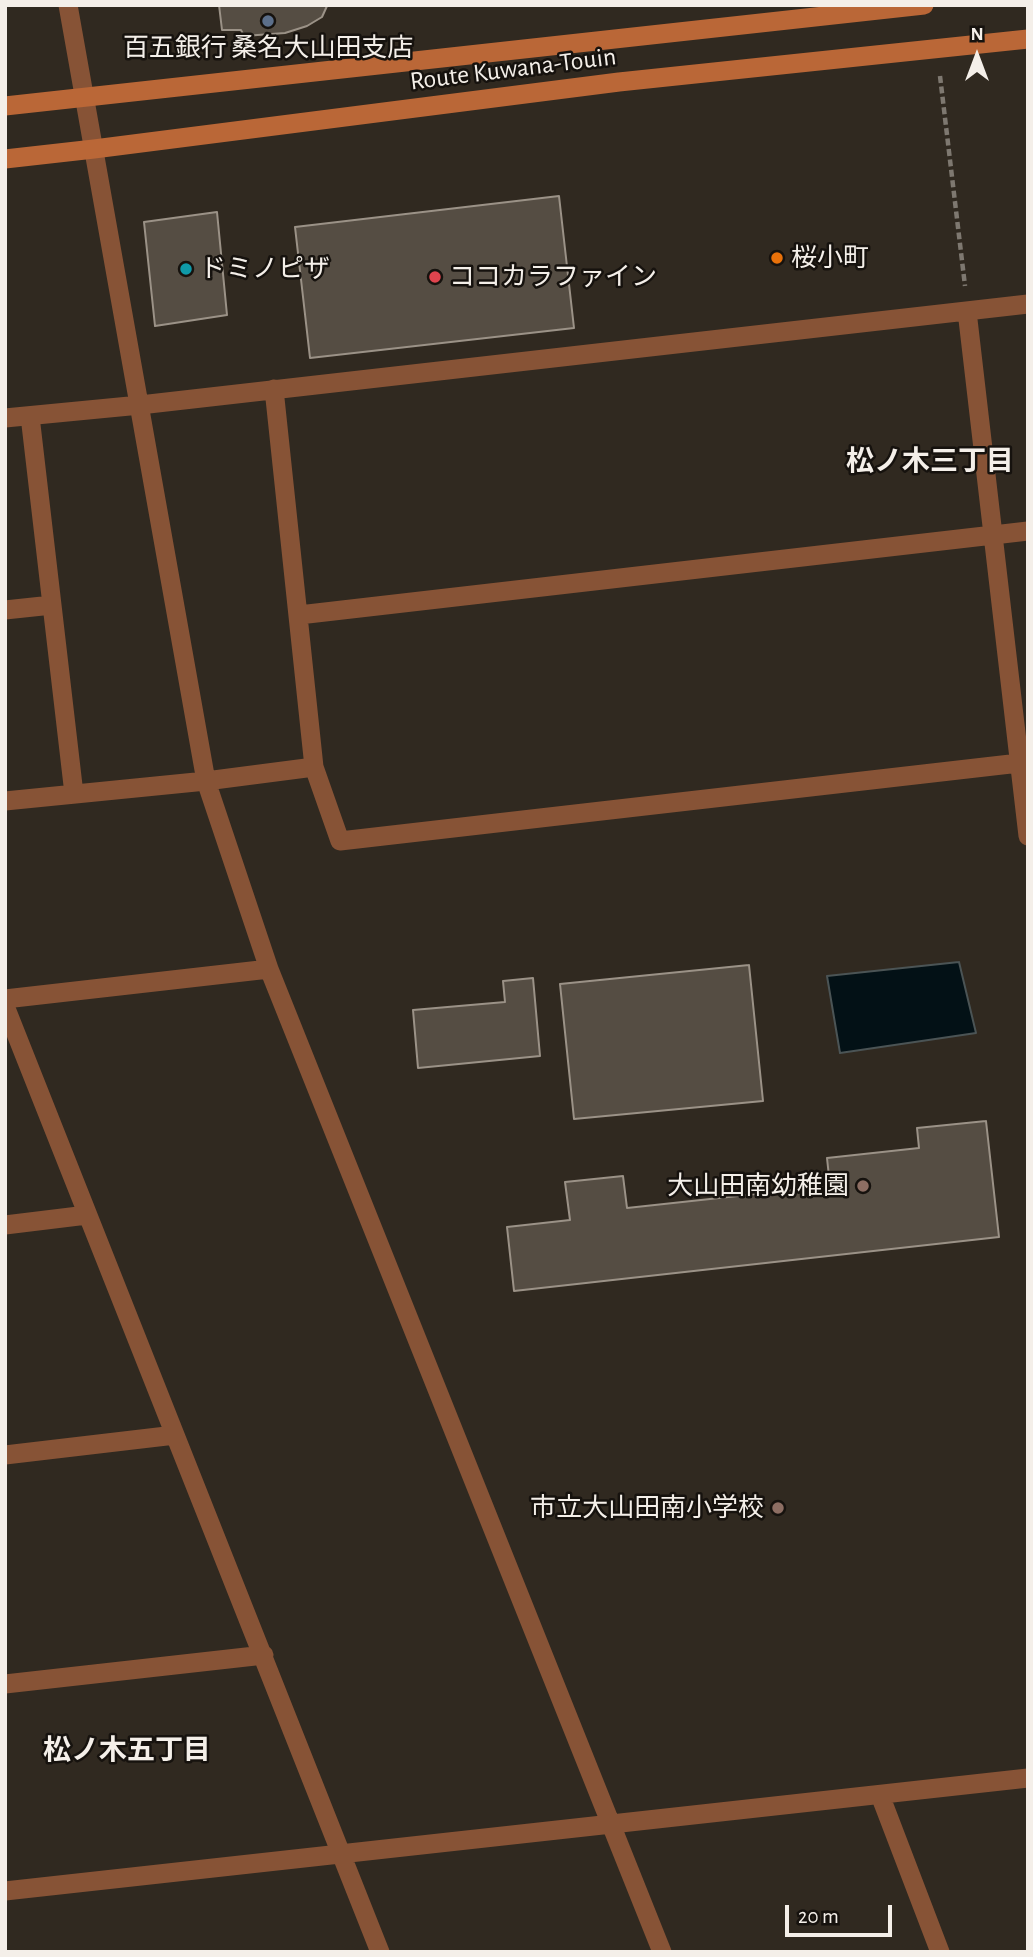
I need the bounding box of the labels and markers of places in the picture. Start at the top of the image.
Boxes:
marker: 百五銀行 桑名大山田支店 [260,13,276,29]
place label: 百五銀行 桑名大山田支店 [123,32,413,64]
place label: 桜小町 [791,242,869,274]
marker: 桜小町 [769,250,785,266]
place label: ドミノピザ [200,253,330,285]
marker: ドミノピザ [178,261,194,277]
place label: ココカラファイン [449,261,657,293]
marker: ココカラファイン [427,269,443,285]
place label: 大山田南幼稚園 [667,1170,849,1202]
marker: 大山田南幼稚園 [855,1178,871,1194]
place label: 市立大山田南小学校 [530,1492,764,1524]
marker: 市立大山田南小学校 [770,1500,786,1516]

